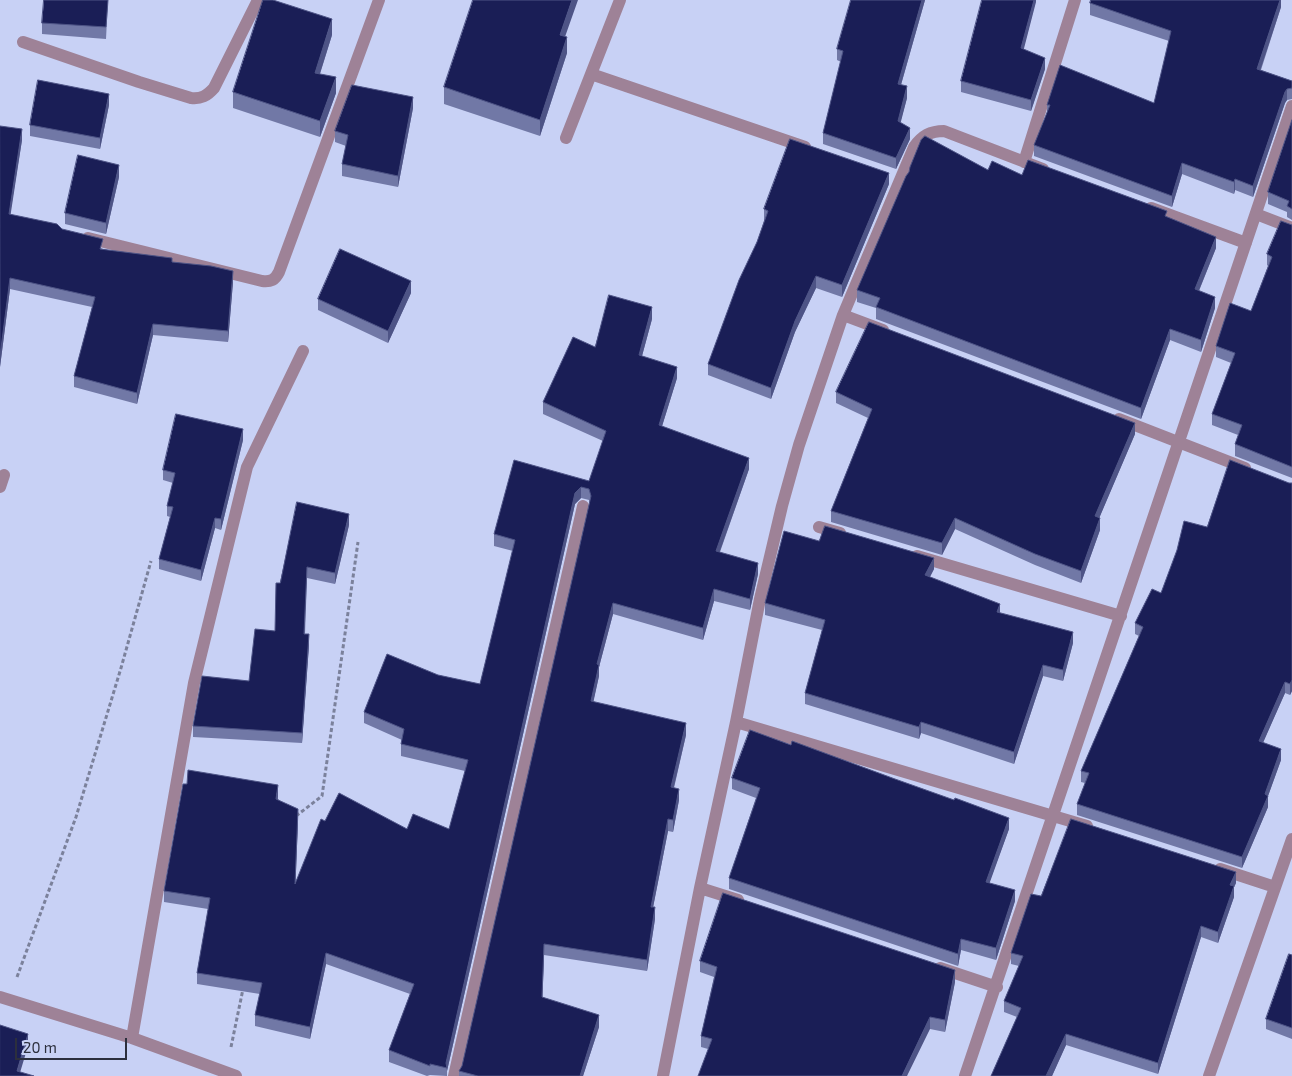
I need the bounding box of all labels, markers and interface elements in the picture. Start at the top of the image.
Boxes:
scale bar [18,1028,130,1060]
text: 20 m [23,1038,57,1056]

